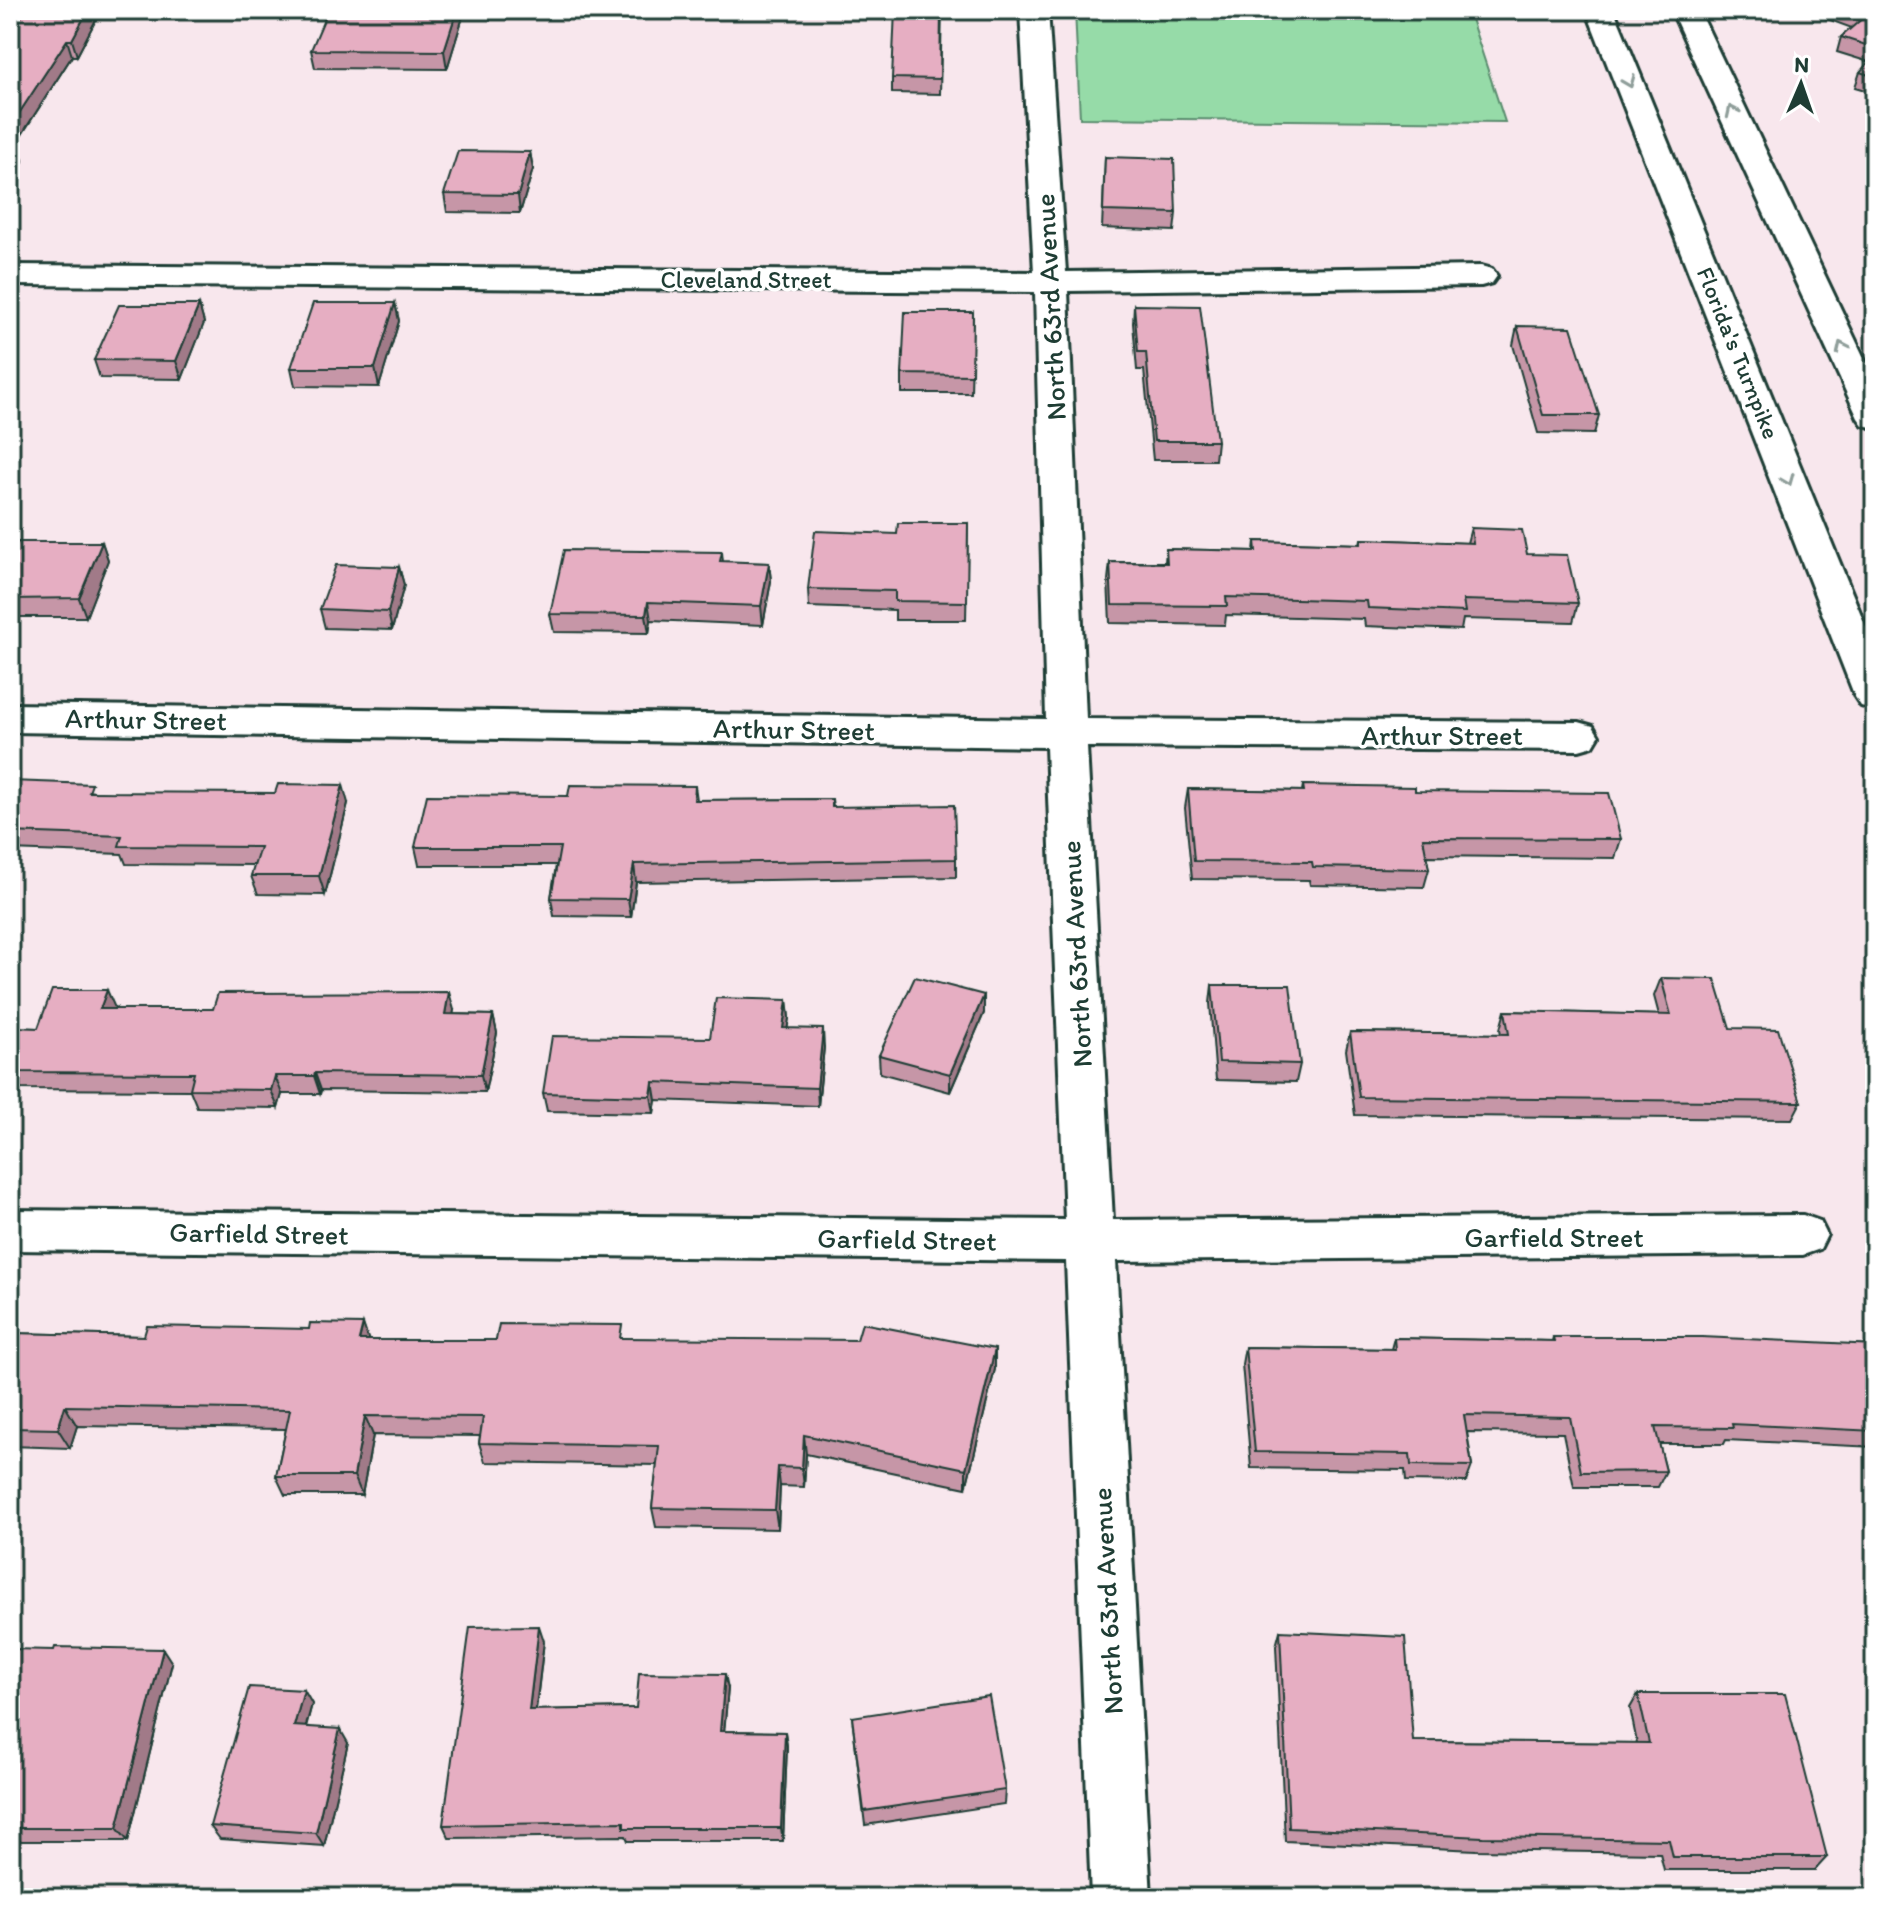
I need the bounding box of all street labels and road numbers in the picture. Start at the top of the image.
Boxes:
street label: North 63rd Avenue [1027,193,1073,421]
street label: Florida's Turnpike [1691,263,1786,443]
street label: Cleveland Street [660,265,832,294]
street label: Arthur Street [65,701,227,737]
street label: Arthur Street [713,711,875,747]
street label: Arthur Street [1361,718,1523,752]
street label: North 63rd Avenue [1053,840,1099,1068]
street label: Garfield Street [169,1214,349,1252]
street label: Garfield Street [817,1220,997,1258]
street label: Garfield Street [1464,1220,1644,1254]
street label: North 63rd Avenue [1084,1487,1130,1715]

